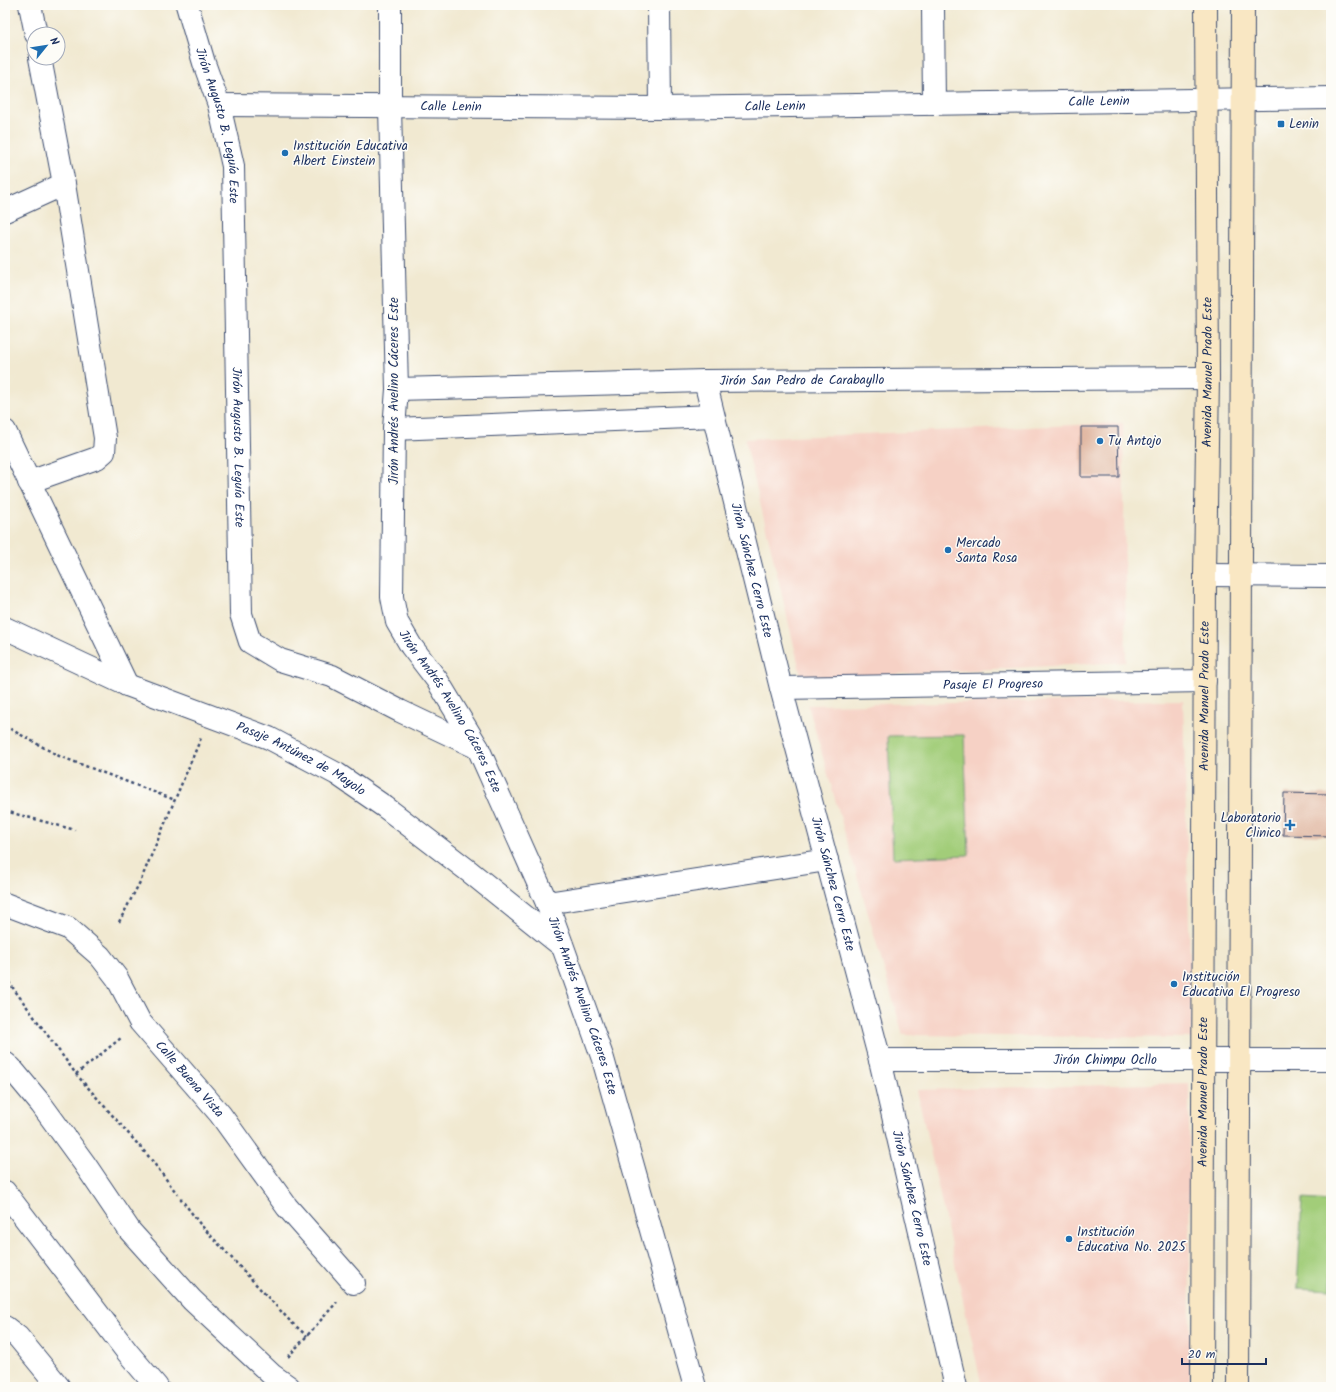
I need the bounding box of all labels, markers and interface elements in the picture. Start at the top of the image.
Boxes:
north arrow [26,26,66,66]
text: N [44,34,63,49]
street label: Jirón Augusto B. Leguía Este [190,45,244,204]
street label: Calle Lenin [1068,91,1130,112]
street label: Calle Lenin [744,95,806,117]
street label: Calle Lenin [420,96,482,117]
place label: Lenin [1289,114,1319,135]
marker: Lenin [1276,119,1286,129]
place label: Institución Educativa Albert Einstein [293,136,408,172]
marker: Institución Educativa Albert Einstein [280,148,290,158]
street label: Jirón Andrés Avelino Cáceres Este [384,297,405,485]
street label: Avenida Manuel Prado Este [1196,297,1219,447]
street label: Jirón Augusto B. Leguía Este [226,367,250,528]
street label: Jirón San Pedro de Carabayllo [719,369,884,391]
place label: Tu Antojo [1108,431,1161,452]
marker: Tu Antojo [1095,436,1105,446]
street label: Jirón Sánchez Cerro Este [725,501,779,640]
place label: Mercado Santa Rosa [956,533,1017,569]
marker: Mercado Santa Rosa [943,545,953,555]
street label: Avenida Manuel Prado Este [1194,621,1215,771]
street label: Jirón Andrés Avelino Cáceres Este [393,626,507,796]
street label: Pasaje El Progreso [943,673,1043,696]
street label: Pasaje Antúnez de Mayolo [233,716,370,801]
place label: Laboratorio Clinico [1220,808,1281,844]
street label: Jirón Sánchez Cerro Este [805,814,861,954]
marker: Laboratorio Clinico [1284,819,1296,831]
street label: Jirón Andrés Avelino Cáceres Este [542,913,623,1097]
place label: Institución Educativa El Progreso [1182,967,1300,1003]
marker: Institución Educativa El Progreso [1169,979,1179,989]
street label: Avenida Manuel Prado Este [1192,1017,1214,1167]
street label: Calle Buena Vista [150,1036,229,1122]
street label: Jirón Chimpu Ocllo [1053,1050,1157,1071]
street label: Jirón Sánchez Cerro Este [886,1128,938,1268]
place label: Institución Educativa No. 2025 [1077,1222,1187,1258]
marker: Institución Educativa No. 2025 [1064,1234,1074,1244]
scale bar [1182,1340,1266,1366]
text: 20 m [1188,1345,1216,1364]

